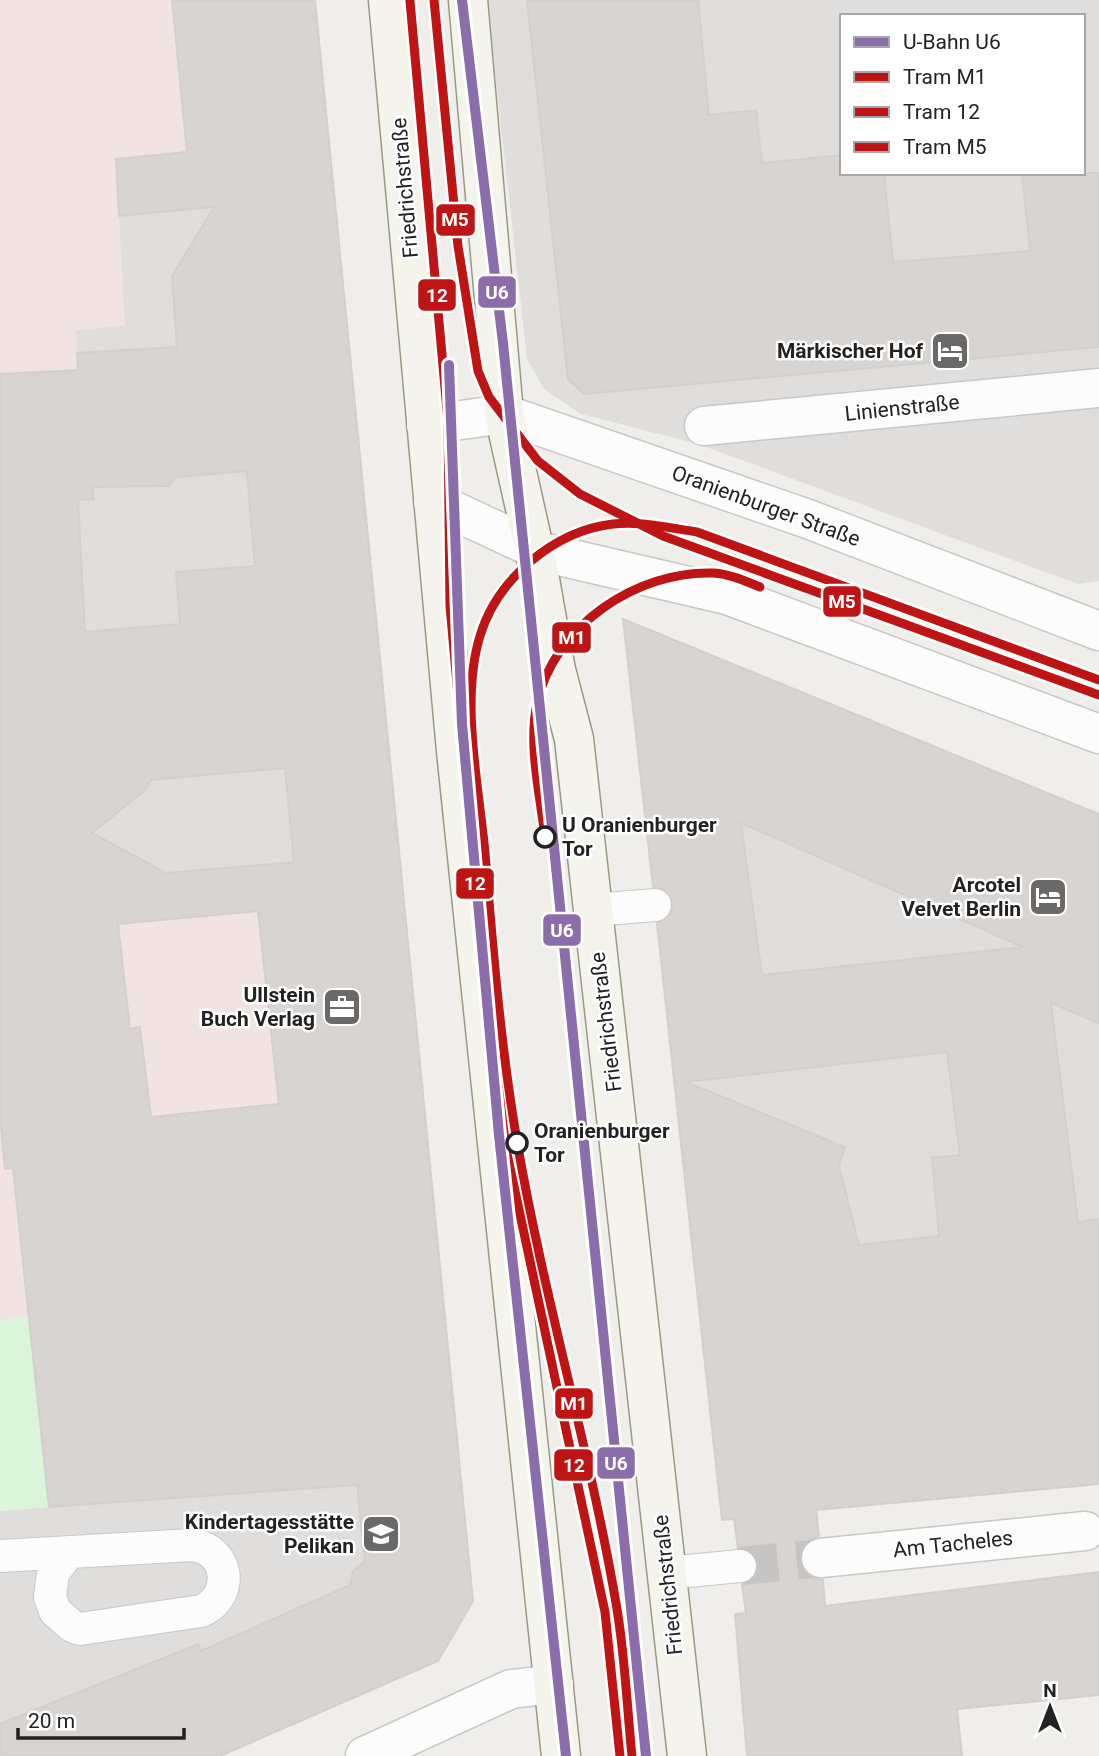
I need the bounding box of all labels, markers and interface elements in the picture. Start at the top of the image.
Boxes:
legend [840,14,1085,175]
text: U-Bahn U6 [903,30,1001,54]
text: Tram M1 [903,65,987,89]
text: Tram 12 [903,100,980,124]
street label: Friedrichstraße [387,117,423,259]
text: Tram M5 [903,135,987,159]
line badge: M5 [435,203,476,237]
text: M5 [441,208,469,231]
line badge: U6 [477,275,517,309]
line badge: 12 [417,278,457,312]
text: U6 [485,281,509,304]
text: 12 [426,284,448,307]
hotel icon: Märkischer Hof [929,330,971,372]
place label: Märkischer Hof [777,339,923,363]
street label: Linienstraße [843,390,961,426]
street label: Oranienburger Straße [669,461,863,551]
line badge: M5 [822,585,862,618]
text: M5 [828,590,856,613]
line badge: M1 [551,621,592,654]
text: M1 [558,626,586,649]
place label: U Oranienburger Tor [562,813,717,861]
marker: U Oranienburger Tor [534,826,556,848]
line badge: 12 [455,867,495,900]
text: 12 [464,872,486,895]
place label: Arcotel Velvet Berlin [901,873,1021,921]
hotel icon: Arcotel Velvet Berlin [1027,876,1069,918]
line badge: U6 [542,913,582,947]
text: U6 [550,919,574,942]
street label: Friedrichstraße [586,951,626,1093]
place label: Ullstein Buch Verlag [201,983,315,1031]
office icon: Ullstein Buch Verlag [321,986,363,1028]
place label: Oranienburger Tor [534,1119,670,1167]
marker: Oranienburger Tor [506,1132,528,1154]
line badge: M1 [554,1387,594,1420]
text: M1 [560,1392,588,1415]
line badge: U6 [596,1446,636,1480]
line badge: 12 [553,1448,594,1482]
text: U6 [604,1452,628,1475]
text: 12 [563,1454,585,1477]
place label: Kindertagesstätte Pelikan [185,1510,354,1558]
school or university icon: Kindertagesstätte Pelikan [360,1513,402,1555]
street label: Friedrichstraße [649,1514,687,1656]
street label: Am Tacheles [892,1526,1014,1562]
north arrow [1015,1672,1085,1742]
text: N [1043,1679,1057,1702]
scale bar [18,1696,184,1740]
text: 20 m [28,1709,75,1733]

